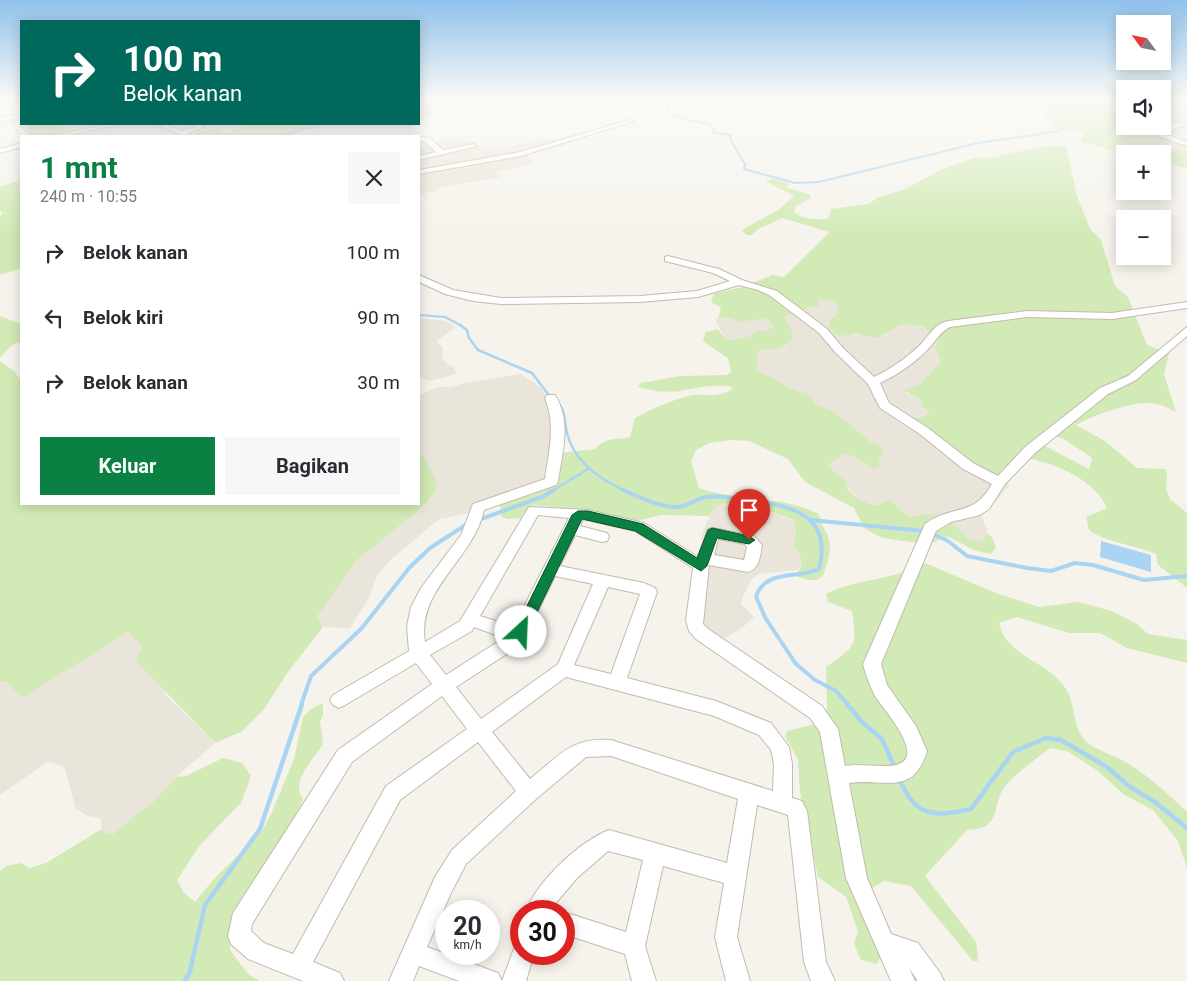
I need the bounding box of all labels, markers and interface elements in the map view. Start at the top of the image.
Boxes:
north arrow [1116,15,1171,70]
map controls [1116,15,1171,265]
text: 100 m [123,39,222,80]
icon: right [40,40,105,105]
button: sound [1116,80,1171,135]
text: Belok kanan [123,81,242,106]
button: + [1116,145,1171,200]
text: 1 mnt [40,150,118,185]
button: close [348,152,400,204]
text: 240 m · 10:55 [40,187,137,206]
button: − [1116,210,1171,265]
icon: right [40,239,68,267]
text: Belok kanan [83,241,188,264]
text: 100 m [347,241,400,264]
icon: left [40,304,68,332]
text: Belok kiri [83,306,163,329]
text: 90 m [357,306,400,329]
icon: right [40,369,68,397]
text: Belok kanan [83,371,188,394]
text: 30 m [357,371,400,394]
button: Keluar [40,437,215,495]
button: Bagikan [225,437,400,495]
pin [728,489,770,540]
icon: arrive [735,496,763,524]
position arrow [494,605,546,657]
speed limit sign: 30 [510,900,575,965]
text: 20 [453,912,482,941]
text: km/h [453,938,482,952]

